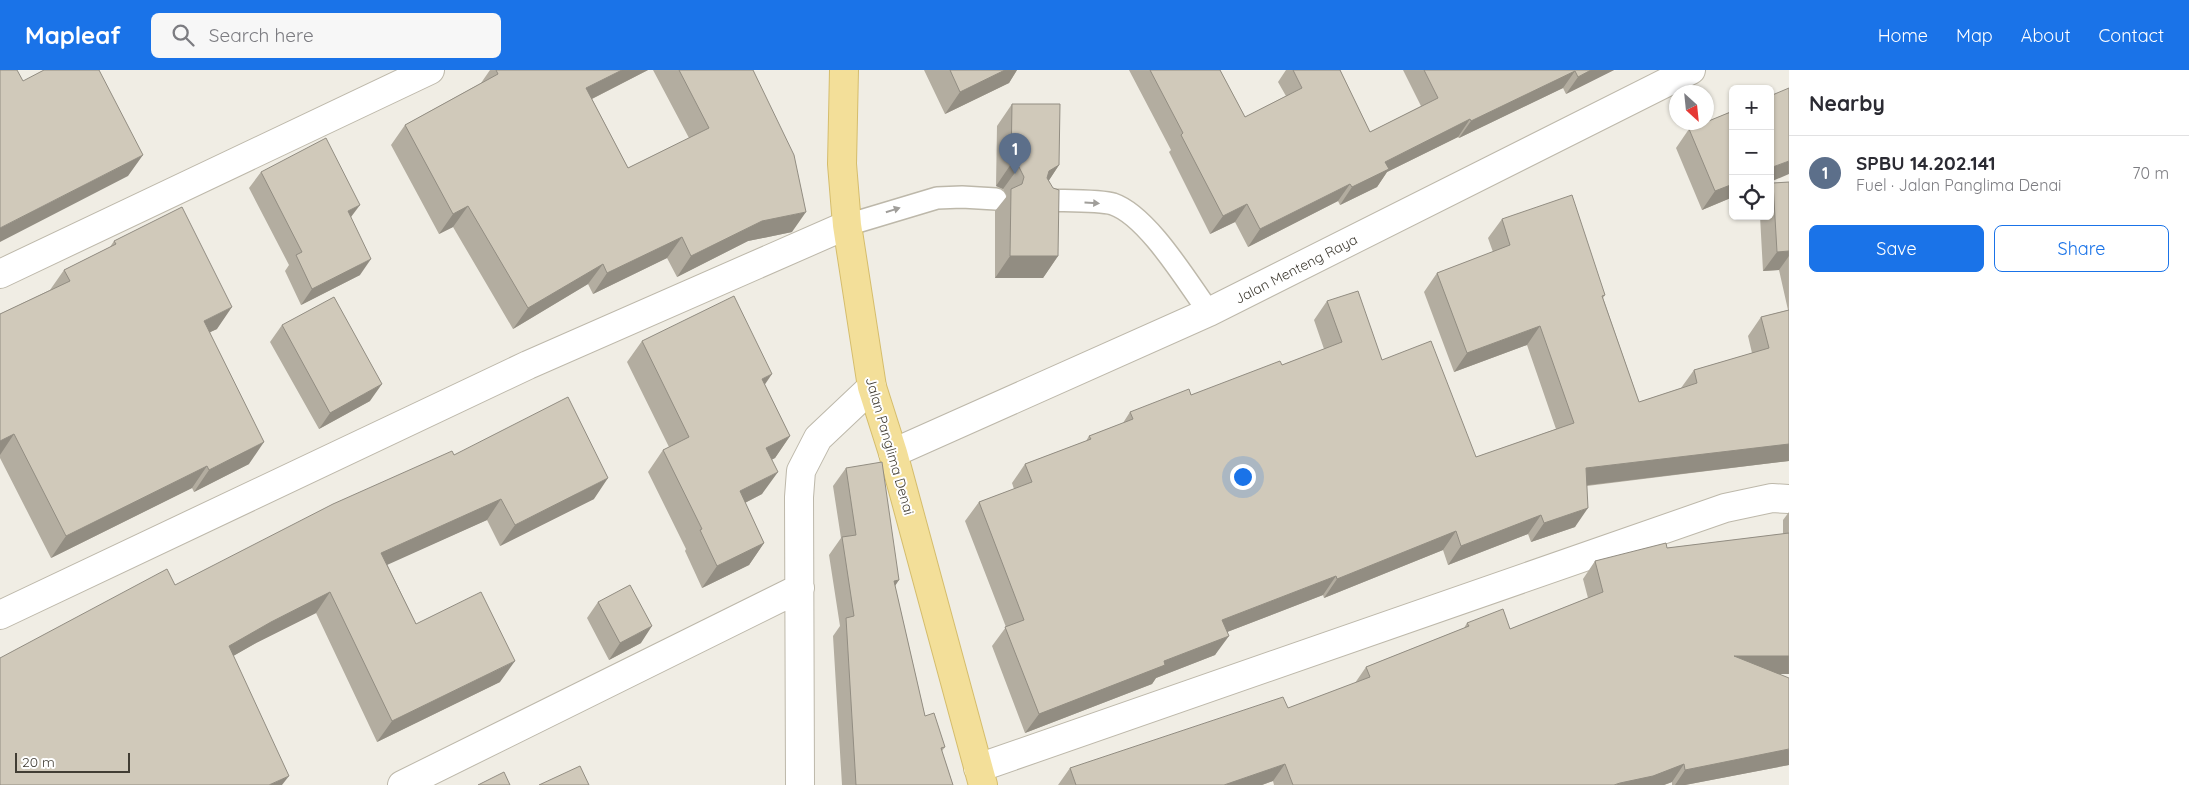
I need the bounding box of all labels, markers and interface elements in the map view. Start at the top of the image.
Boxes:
search box [151,13,501,58]
text: Mapleaf [25,20,121,50]
icon: search [169,21,197,49]
text: Search here [209,23,314,47]
text: Home [1878,24,1928,47]
text: Map [1956,24,1993,47]
text: About [2021,24,2071,47]
text: Contact [2099,24,2164,47]
north arrow [1669,85,1714,130]
map controls [1729,85,1774,220]
button: + [1729,85,1774,130]
text: Nearby [1809,90,1885,116]
button: − [1729,130,1774,175]
pin: 1 [999,133,1031,174]
text: SPBU 14.202.141 [1856,151,1996,175]
text: 1 [1822,163,1828,183]
text: 70 m [2132,163,2169,183]
button: locate [1729,175,1774,220]
text: Fuel · Jalan Panglima Denai [1856,175,2062,195]
one-way arrow [1084,199,1100,207]
one-way arrow [886,206,901,213]
button: Save [1809,225,1984,272]
button: Share [1994,225,2169,272]
street label: Jalan Menteng Raya [1232,230,1360,308]
street label: Jalan Panglima Denai [862,375,918,517]
your location [1230,464,1256,490]
scale bar [15,750,130,773]
text: 20 m [22,753,55,771]

